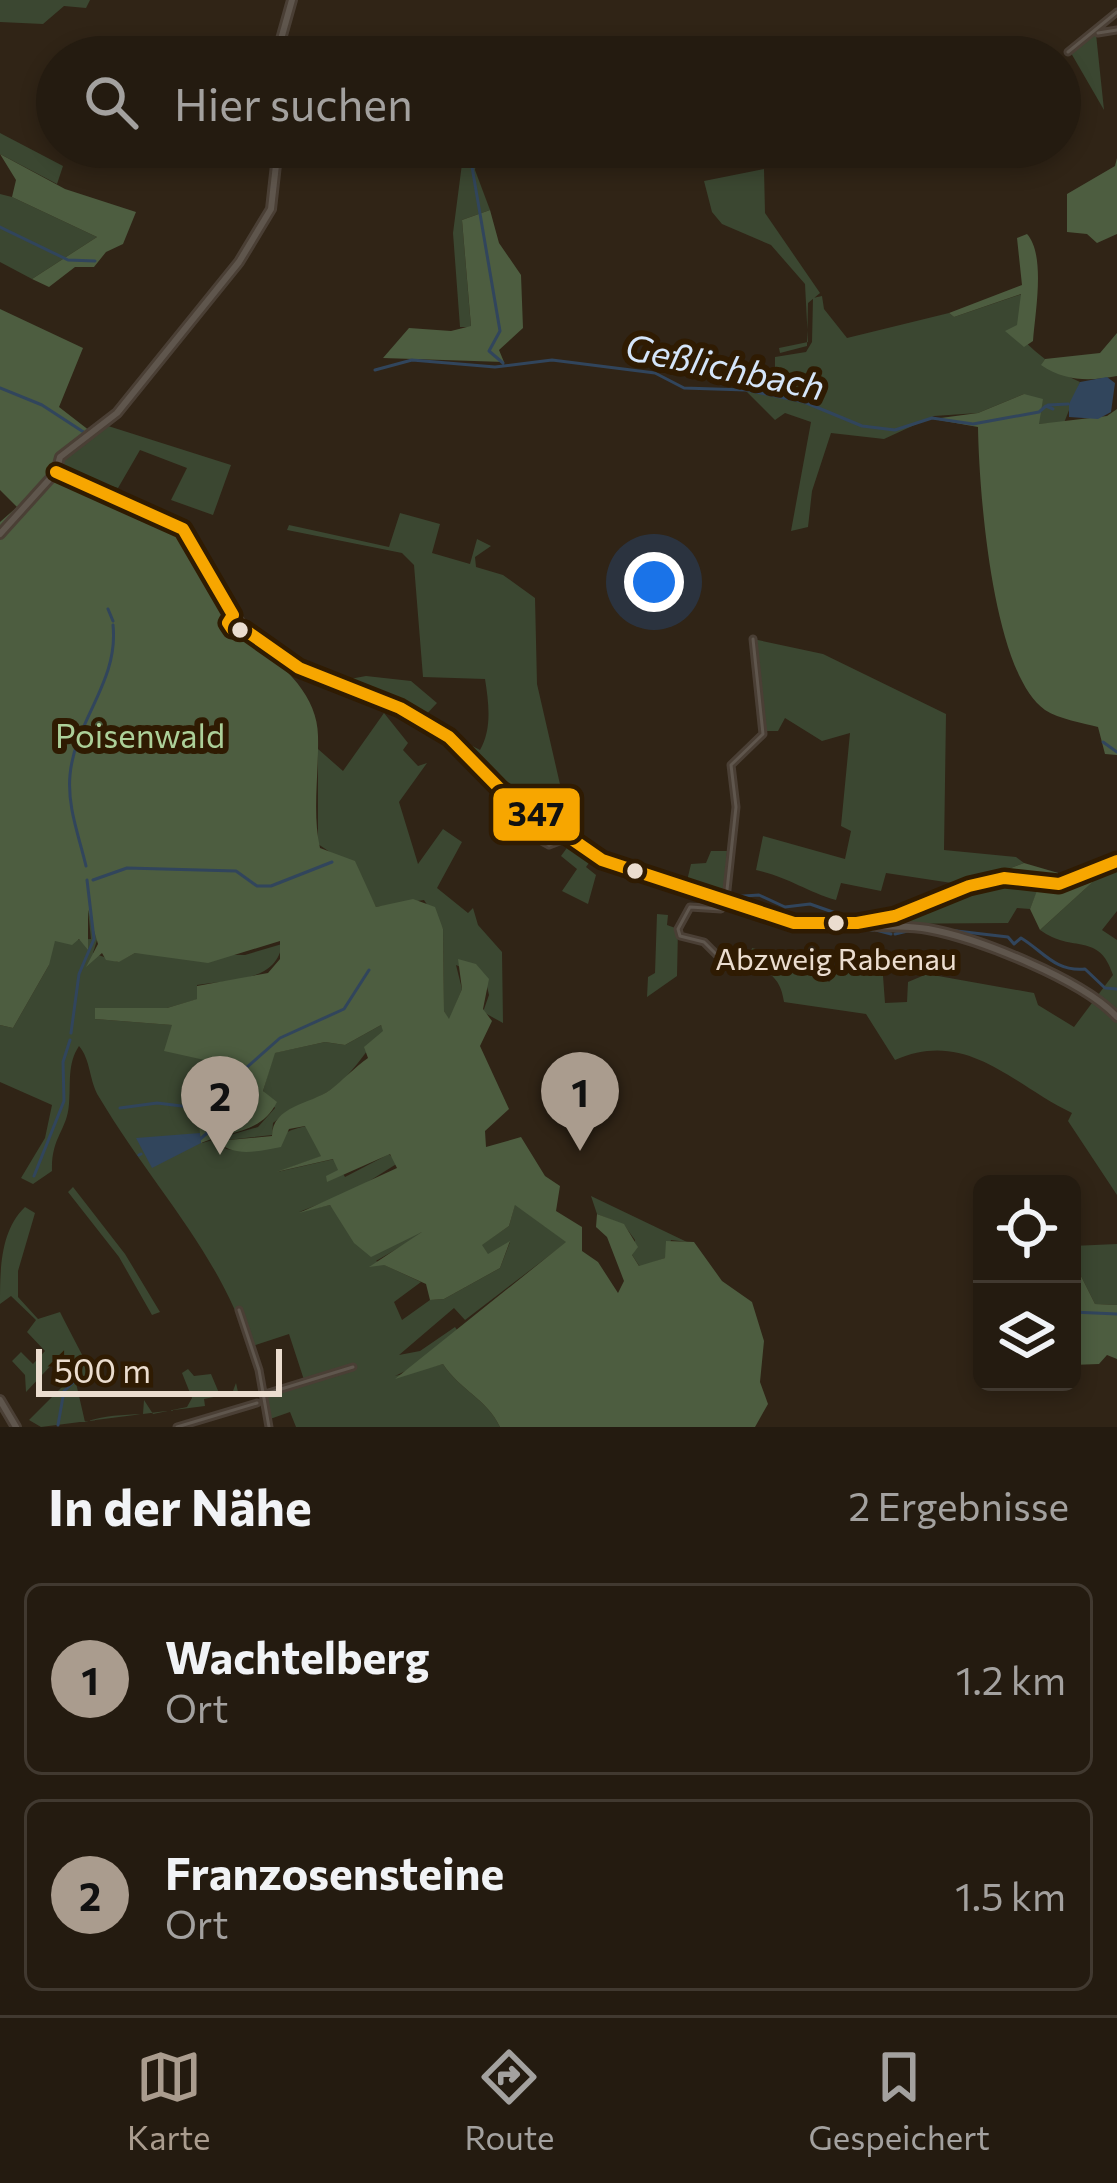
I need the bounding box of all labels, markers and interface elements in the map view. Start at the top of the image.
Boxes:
search box [36,36,1081,168]
icon: search [78,69,144,135]
text: Hier suchen [174,75,413,130]
water label: Geßlichbach [622,322,829,408]
your location [624,552,684,612]
unlabelled marker [229,619,251,641]
park label: Poisenwald [55,714,225,755]
line badge: 347 [491,786,582,843]
text: 347 [508,792,564,833]
unlabelled marker [624,860,646,882]
marker: Abzweig Rabenau [825,912,847,934]
place label: Abzweig Rabenau [715,939,957,976]
pin: 1 [541,1052,619,1151]
pin: 2 [181,1056,259,1155]
map controls [973,1175,1081,1391]
button: locate [973,1175,1081,1283]
button: layers [973,1283,1081,1391]
scale bar [36,1343,282,1396]
text: 500 m [54,1349,151,1390]
text: In der Nähe [48,1474,312,1537]
text: 2 Ergebnisse [848,1481,1069,1529]
text: Wachtelberg [165,1628,430,1683]
text: 1 [81,1655,99,1703]
text: 1.2 km [956,1655,1066,1703]
text: Ort [165,1683,228,1731]
text: Franzosensteine [165,1844,504,1899]
text: 2 [79,1871,101,1919]
text: 1.5 km [955,1871,1066,1919]
text: Ort [165,1899,228,1947]
tab: Karte [127,2044,210,2157]
tab: Route [465,2044,554,2157]
tab: Gespeichert [809,2044,990,2157]

